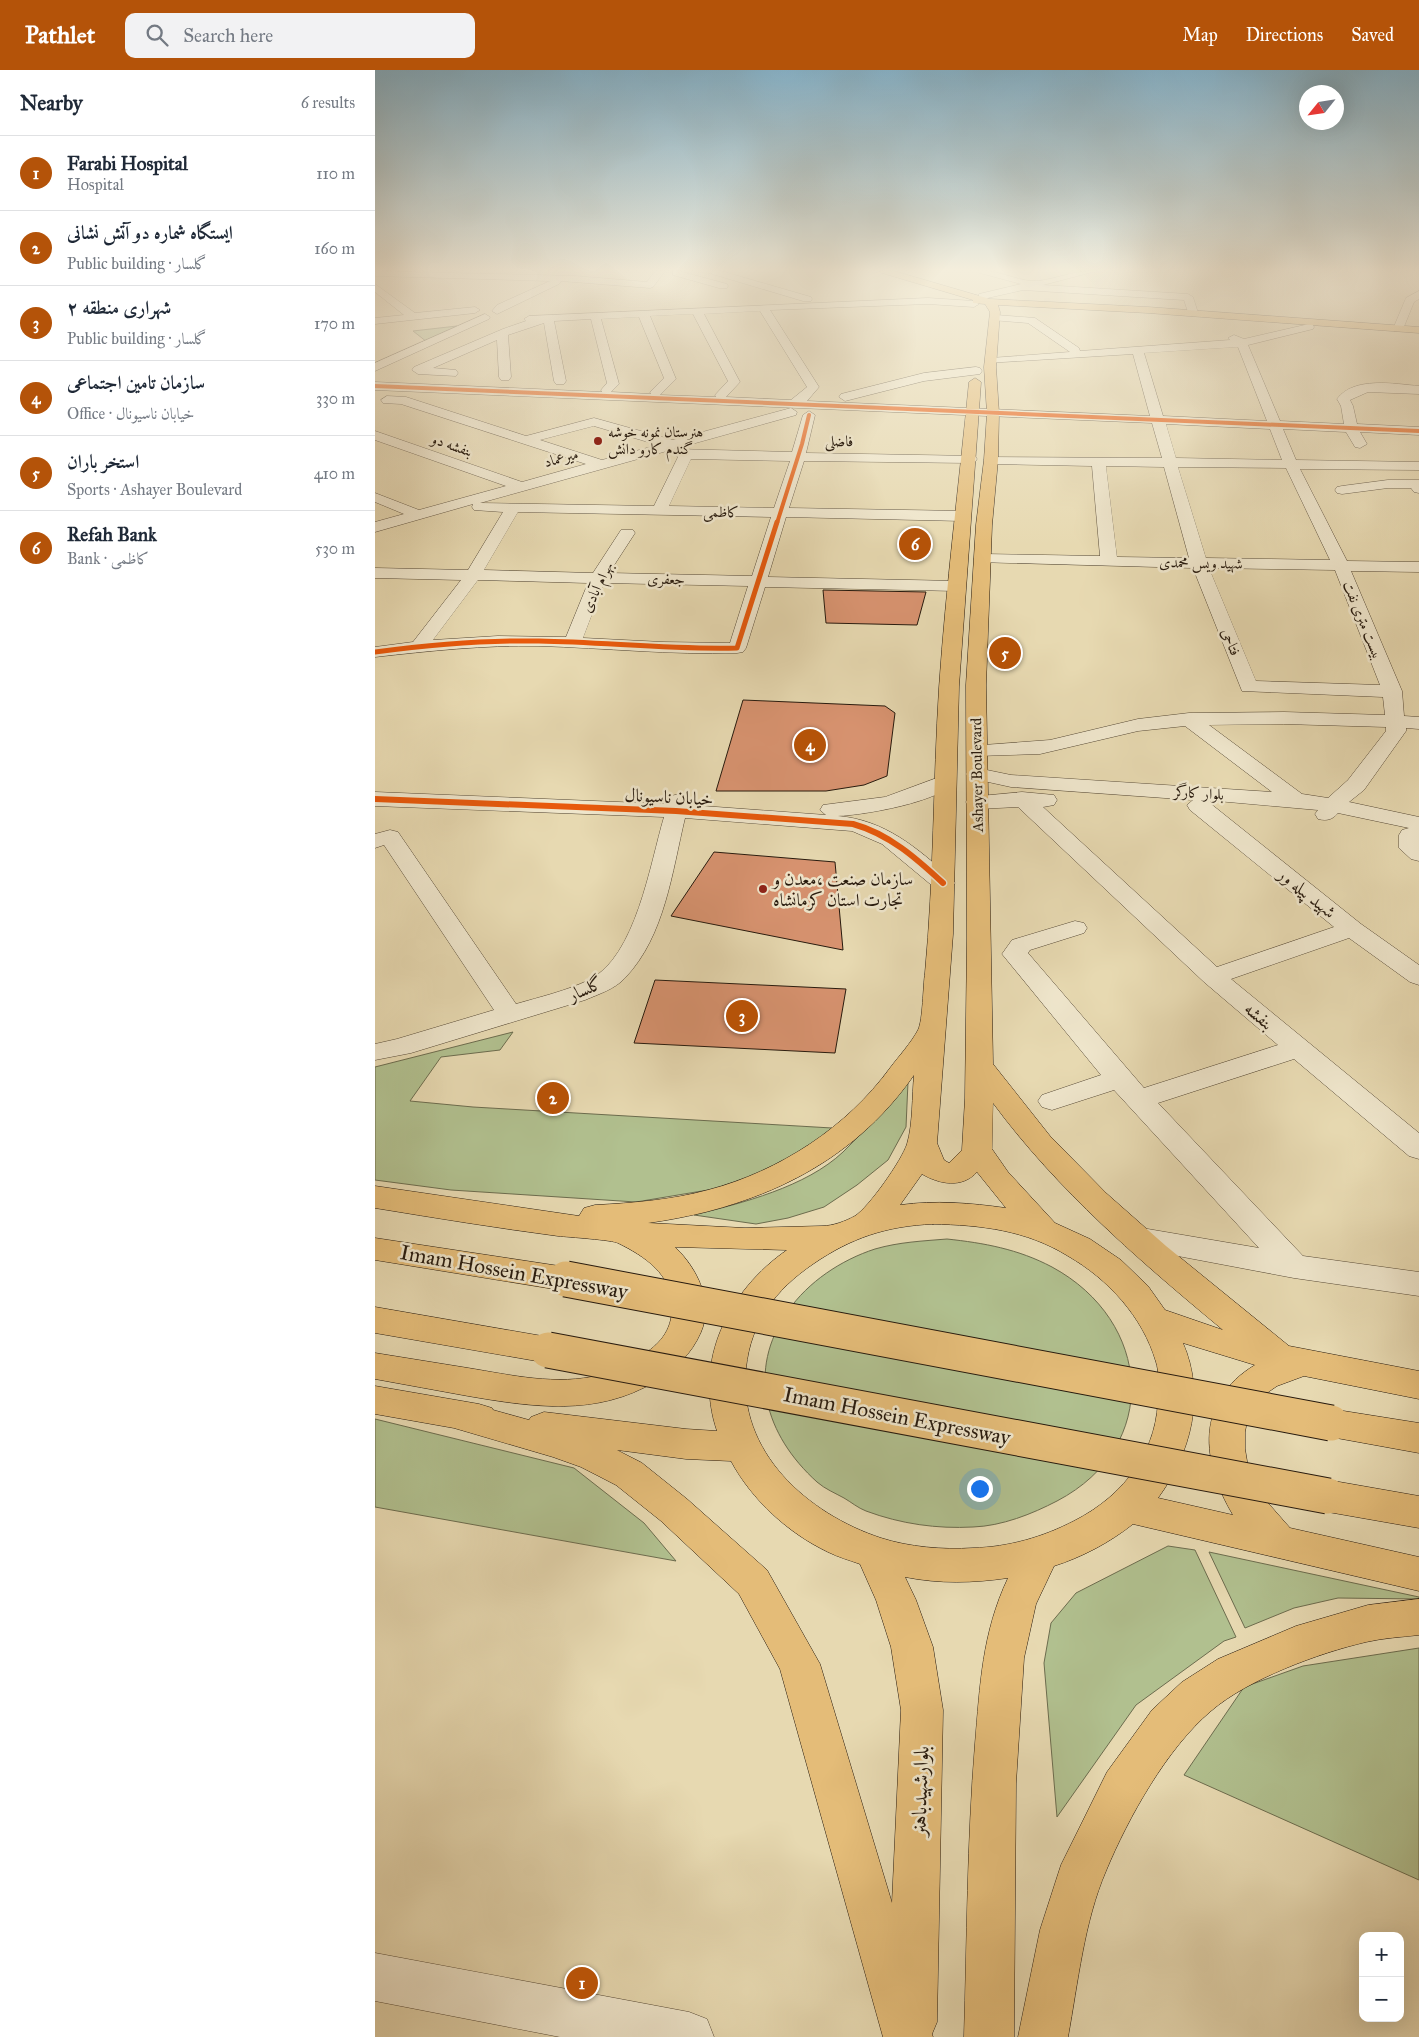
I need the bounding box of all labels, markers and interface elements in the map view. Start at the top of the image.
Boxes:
search box [125,13,475,58]
text: Pathlet [25,20,95,50]
icon: search [143,21,171,49]
text: Search here [183,24,273,47]
text: Map [1182,24,1218,46]
text: Directions [1246,24,1323,46]
text: Saved [1351,24,1394,46]
north arrow [1299,85,1344,130]
text: Nearby [20,90,83,116]
text: 6 results [301,93,355,112]
text: Farabi Hospital [67,152,188,175]
text: 1 [33,164,39,183]
text: 110 m [316,164,355,183]
text: Hospital [67,175,124,194]
text: ایستگاه شماره دو آتش نشانی [67,221,233,244]
text: 2 [32,239,40,258]
text: 160 m [314,239,355,258]
text: Public building · گلسار [67,254,207,273]
text: شهراری منطقه ۲ [67,296,171,319]
text: 3 [33,314,39,333]
text: 170 m [314,314,355,333]
text: Public building · گلسار [67,329,207,348]
text: سازمان تامین اجتماعی [67,371,205,394]
text: 4 [32,389,40,408]
text: 330 m [316,389,355,408]
text: Office · خیابان ناسیونال [67,404,195,423]
place label: هنرستان نمونه خوشه گندم کارو دانش [608,423,703,462]
street label: بنفشه دو [427,429,475,460]
street label: فاضلی [825,432,853,452]
marker: هنرستان نمونه خوشه گندم کارو دانش [592,435,604,447]
street label: میرعماد [542,445,580,471]
text: استخر باران [67,450,139,473]
text: 5 [32,464,40,483]
text: 410 m [314,464,355,483]
text: Sports · Ashayer Boulevard [67,480,242,499]
street label: کاظمی [703,503,739,523]
text: Refah Bank [67,523,157,546]
pin: 6 [899,525,931,563]
text: 6 [32,539,40,558]
text: 530 m [315,539,355,558]
text: Bank · کاظمی [67,549,149,568]
street label: شهید ویس محمدی [1159,553,1243,574]
street label: بهرام آبادی [577,559,621,617]
street label: جعفری [647,570,685,589]
street label: بیست متری نفت [1339,578,1387,662]
street label: فتاحی [1217,626,1245,658]
pin: 5 [989,634,1021,672]
street label: Ashayer Boulevard [967,717,987,833]
pin: 4 [794,726,826,764]
street label: بلوار کارگر [1172,781,1225,804]
street label: خیابان ناسیونال [624,784,714,810]
street label: شهید پیله ور [1270,862,1341,925]
place label: سازمان صنعت ،معدن و تجارت استان کرمانشاه [771,868,913,911]
marker: سازمان صنعت ،معدن و تجارت استان کرمانشاه [757,883,769,895]
street label: گلسار [562,972,606,1007]
pin: 3 [726,997,758,1035]
street label: بنفشه [1240,998,1278,1034]
pin: 2 [537,1079,569,1117]
street label: Imam Hossein Expressway [398,1239,631,1305]
street label: Imam Hossein Expressway [781,1381,1014,1451]
your location [967,1476,993,1502]
street label: بلوارشهیدباهنر [905,1745,936,1839]
map controls [1359,1932,1404,2022]
button: + [1359,1932,1404,1977]
pin: 1 [566,1964,598,2002]
button: − [1359,1977,1404,2022]

